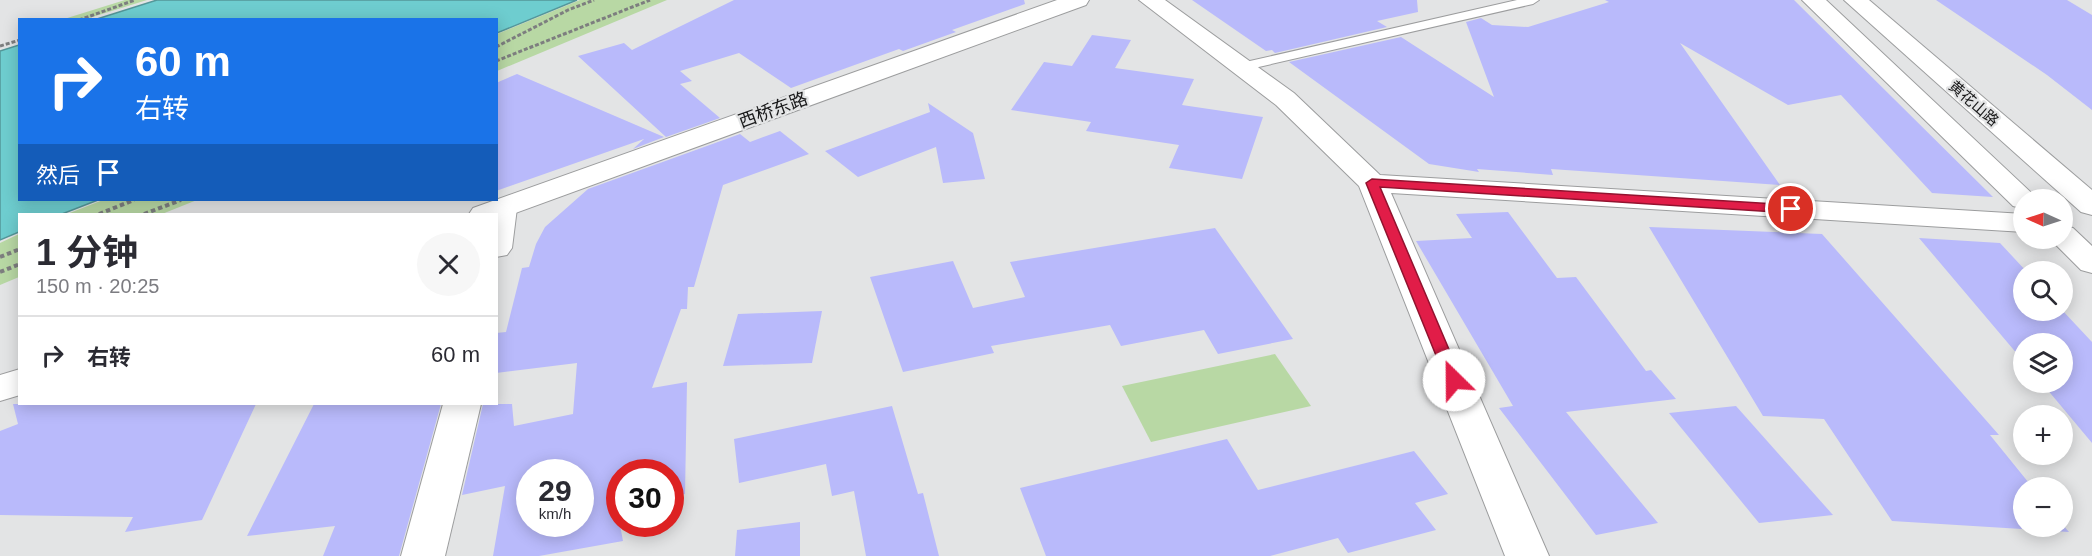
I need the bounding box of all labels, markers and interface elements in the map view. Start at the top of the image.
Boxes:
text: 60 m [135,38,231,85]
icon: right [36,42,114,120]
street label: 黄花山路 [1946,77,2002,129]
street label: 西桥东路 [736,88,810,132]
text: 右转 [135,94,189,124]
icon: arrive [92,156,125,189]
text: 然后 [36,163,80,188]
pin [1765,183,1816,234]
north arrow [2013,189,2073,249]
map controls [2013,189,2073,537]
icon: arrive [1774,192,1807,225]
text: 1 分钟 [36,232,138,273]
button: close [417,233,480,296]
button: search [2013,261,2073,321]
text: 150 m · 20:25 [36,275,159,297]
button: layers [2013,333,2073,393]
icon: right [36,339,69,372]
text: 60 m [431,342,480,367]
text: 右转 [87,345,131,370]
position arrow [1422,348,1486,412]
button: + [2013,405,2073,465]
speed limit sign: 30 [606,459,684,537]
text: 29 [538,474,572,507]
button: − [2013,477,2073,537]
text: km/h [539,505,571,522]

